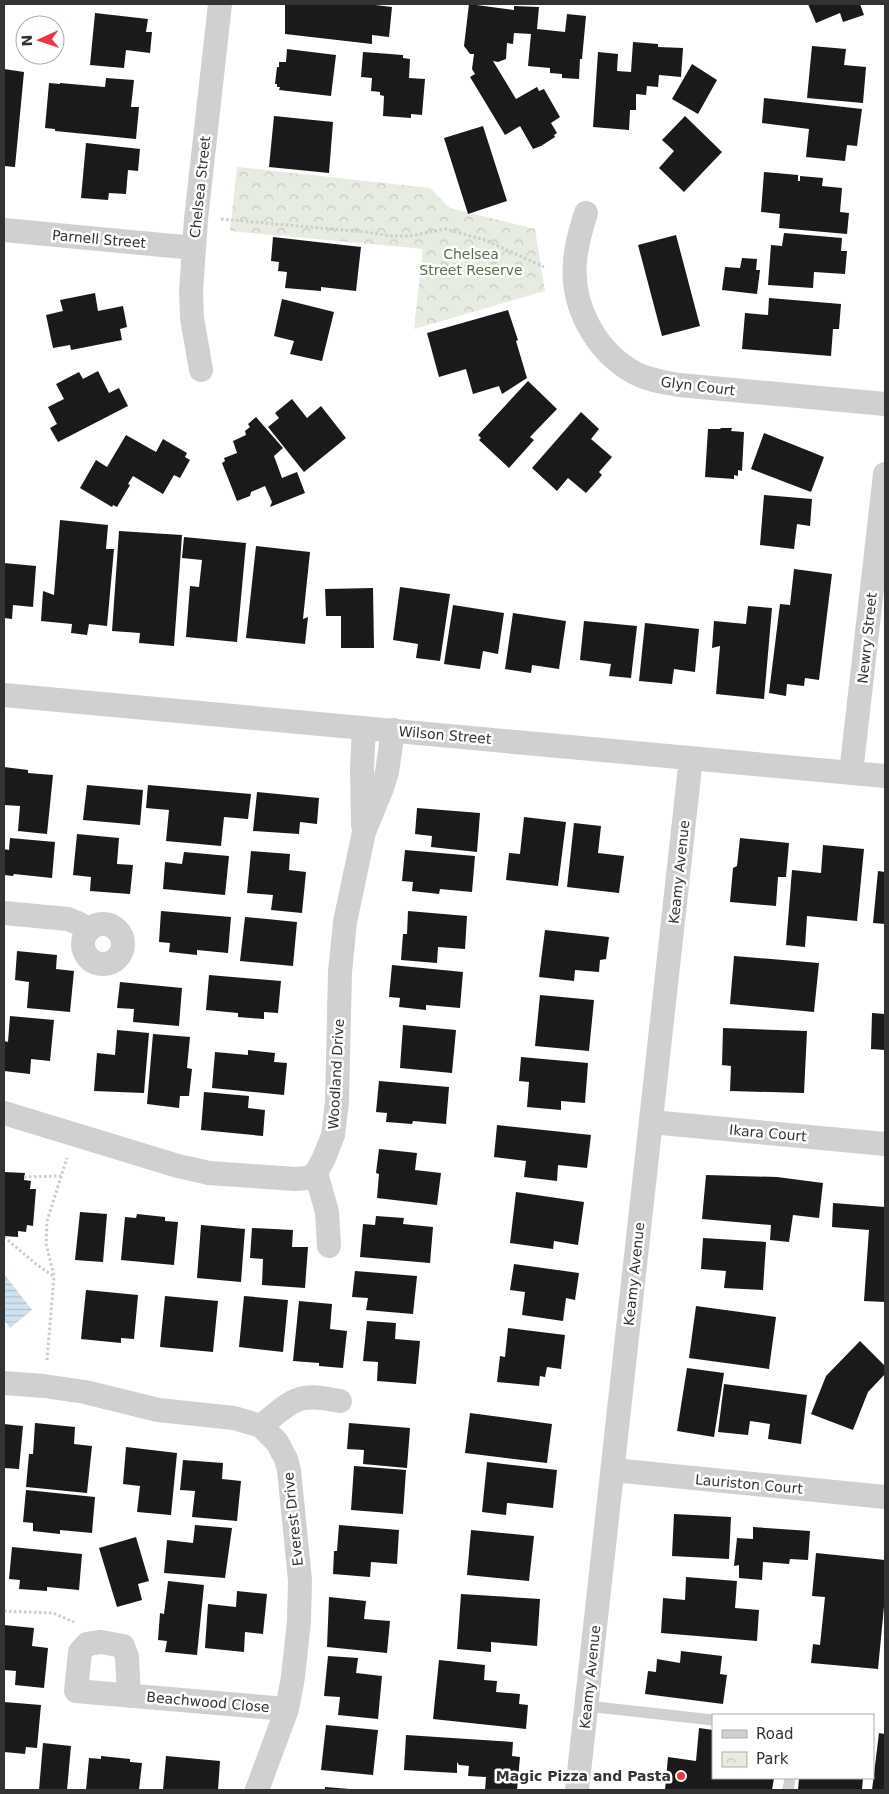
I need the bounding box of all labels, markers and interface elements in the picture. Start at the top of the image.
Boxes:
north arrow [15,15,65,65]
text: N [19,34,35,47]
street label: Chelsea Street [187,135,213,239]
street label: Parnell Street [51,227,147,251]
park label: Chelsea Street Reserve [419,246,523,278]
street label: Glyn Court [660,374,737,399]
street label: Newry Street [854,591,880,684]
street label: Wilson Street [398,723,493,747]
street label: Keamy Avenue [666,819,692,925]
street label: Woodland Drive [325,1018,347,1130]
street label: Ikara Court [729,1122,808,1144]
street label: Keamy Avenue [621,1221,647,1327]
street label: Everest Drive [280,1471,306,1567]
street label: Lauriston Court [694,1471,804,1497]
street label: Keamy Avenue [577,1624,603,1730]
street label: Beachwood Close [146,1689,270,1715]
legend [712,1714,874,1779]
text: Road [756,1725,794,1743]
text: Park [756,1750,789,1768]
place label: Magic Pizza and Pasta [496,1768,671,1784]
marker: Magic Pizza and Pasta [675,1770,687,1782]

